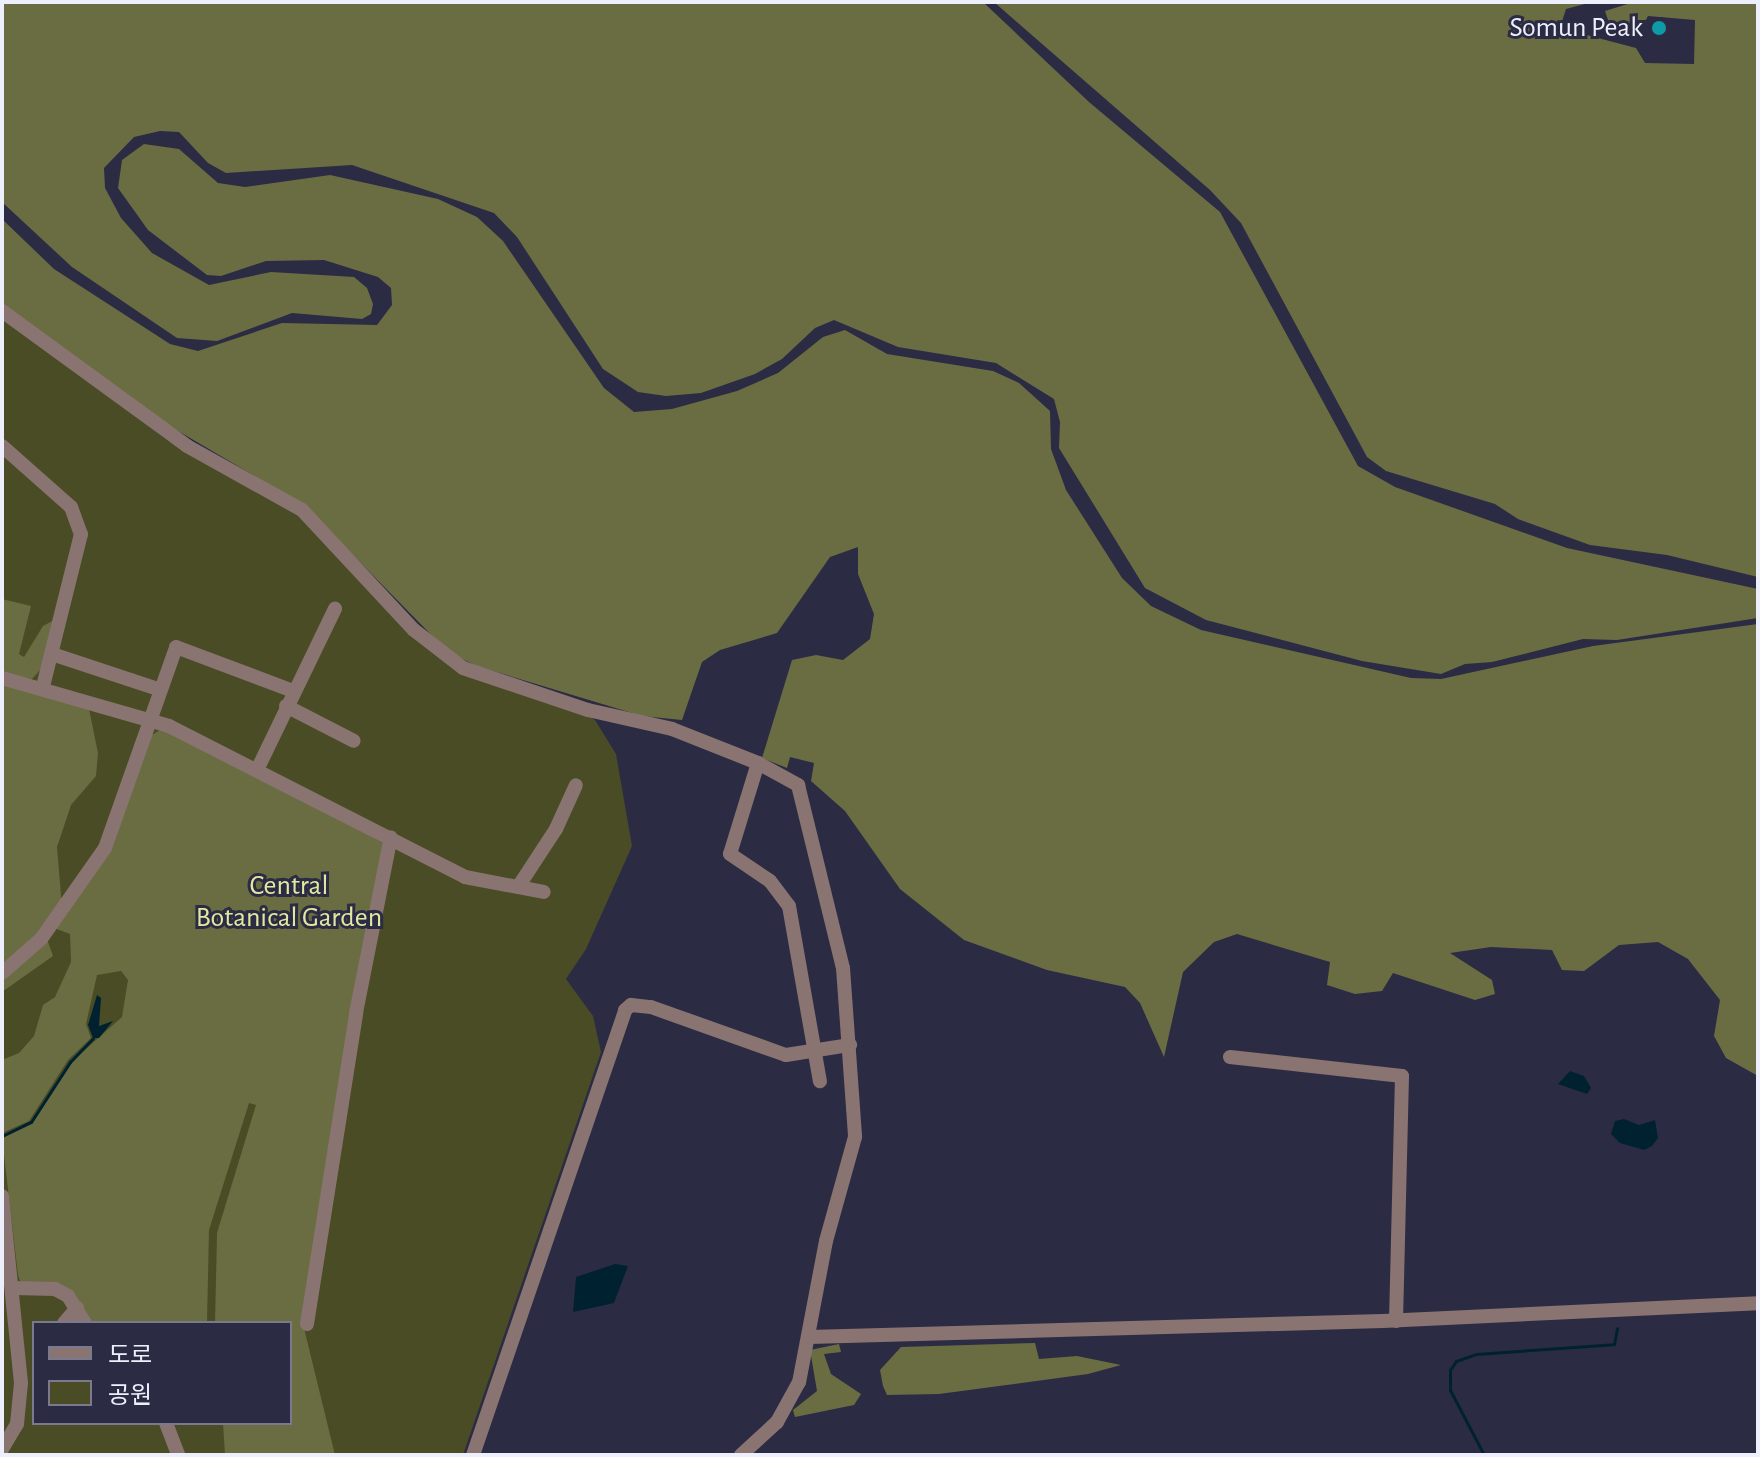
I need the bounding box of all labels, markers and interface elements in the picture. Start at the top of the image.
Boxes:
place label: Somun Peak [1509,11,1643,45]
marker: Somun Peak [1650,19,1668,37]
park label: Central Botanical Garden [196,869,382,935]
legend [32,1321,292,1425]
text: 도로 [108,1344,152,1368]
text: 공원 [108,1384,152,1408]

